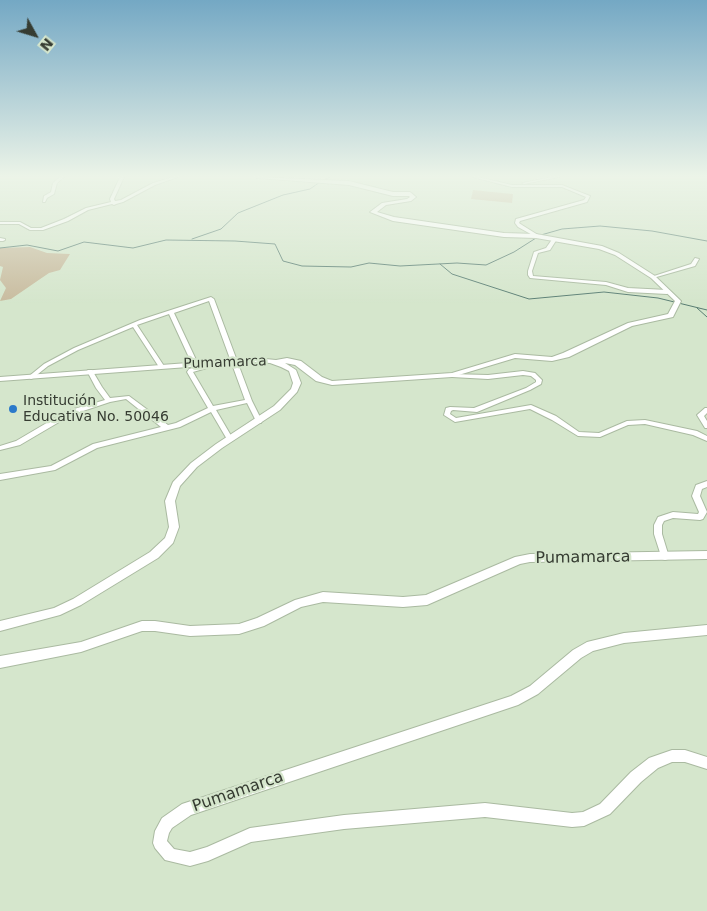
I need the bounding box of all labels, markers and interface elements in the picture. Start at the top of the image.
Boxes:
north arrow [10,10,60,60]
text: N [37,35,57,54]
street label: Pumamarca [183,353,267,373]
place label: Institución Educativa No. 50046 [23,393,169,426]
marker: Institución Educativa No. 50046 [7,403,19,415]
street label: Pumamarca [535,548,631,568]
street label: Pumamarca [190,767,286,817]

